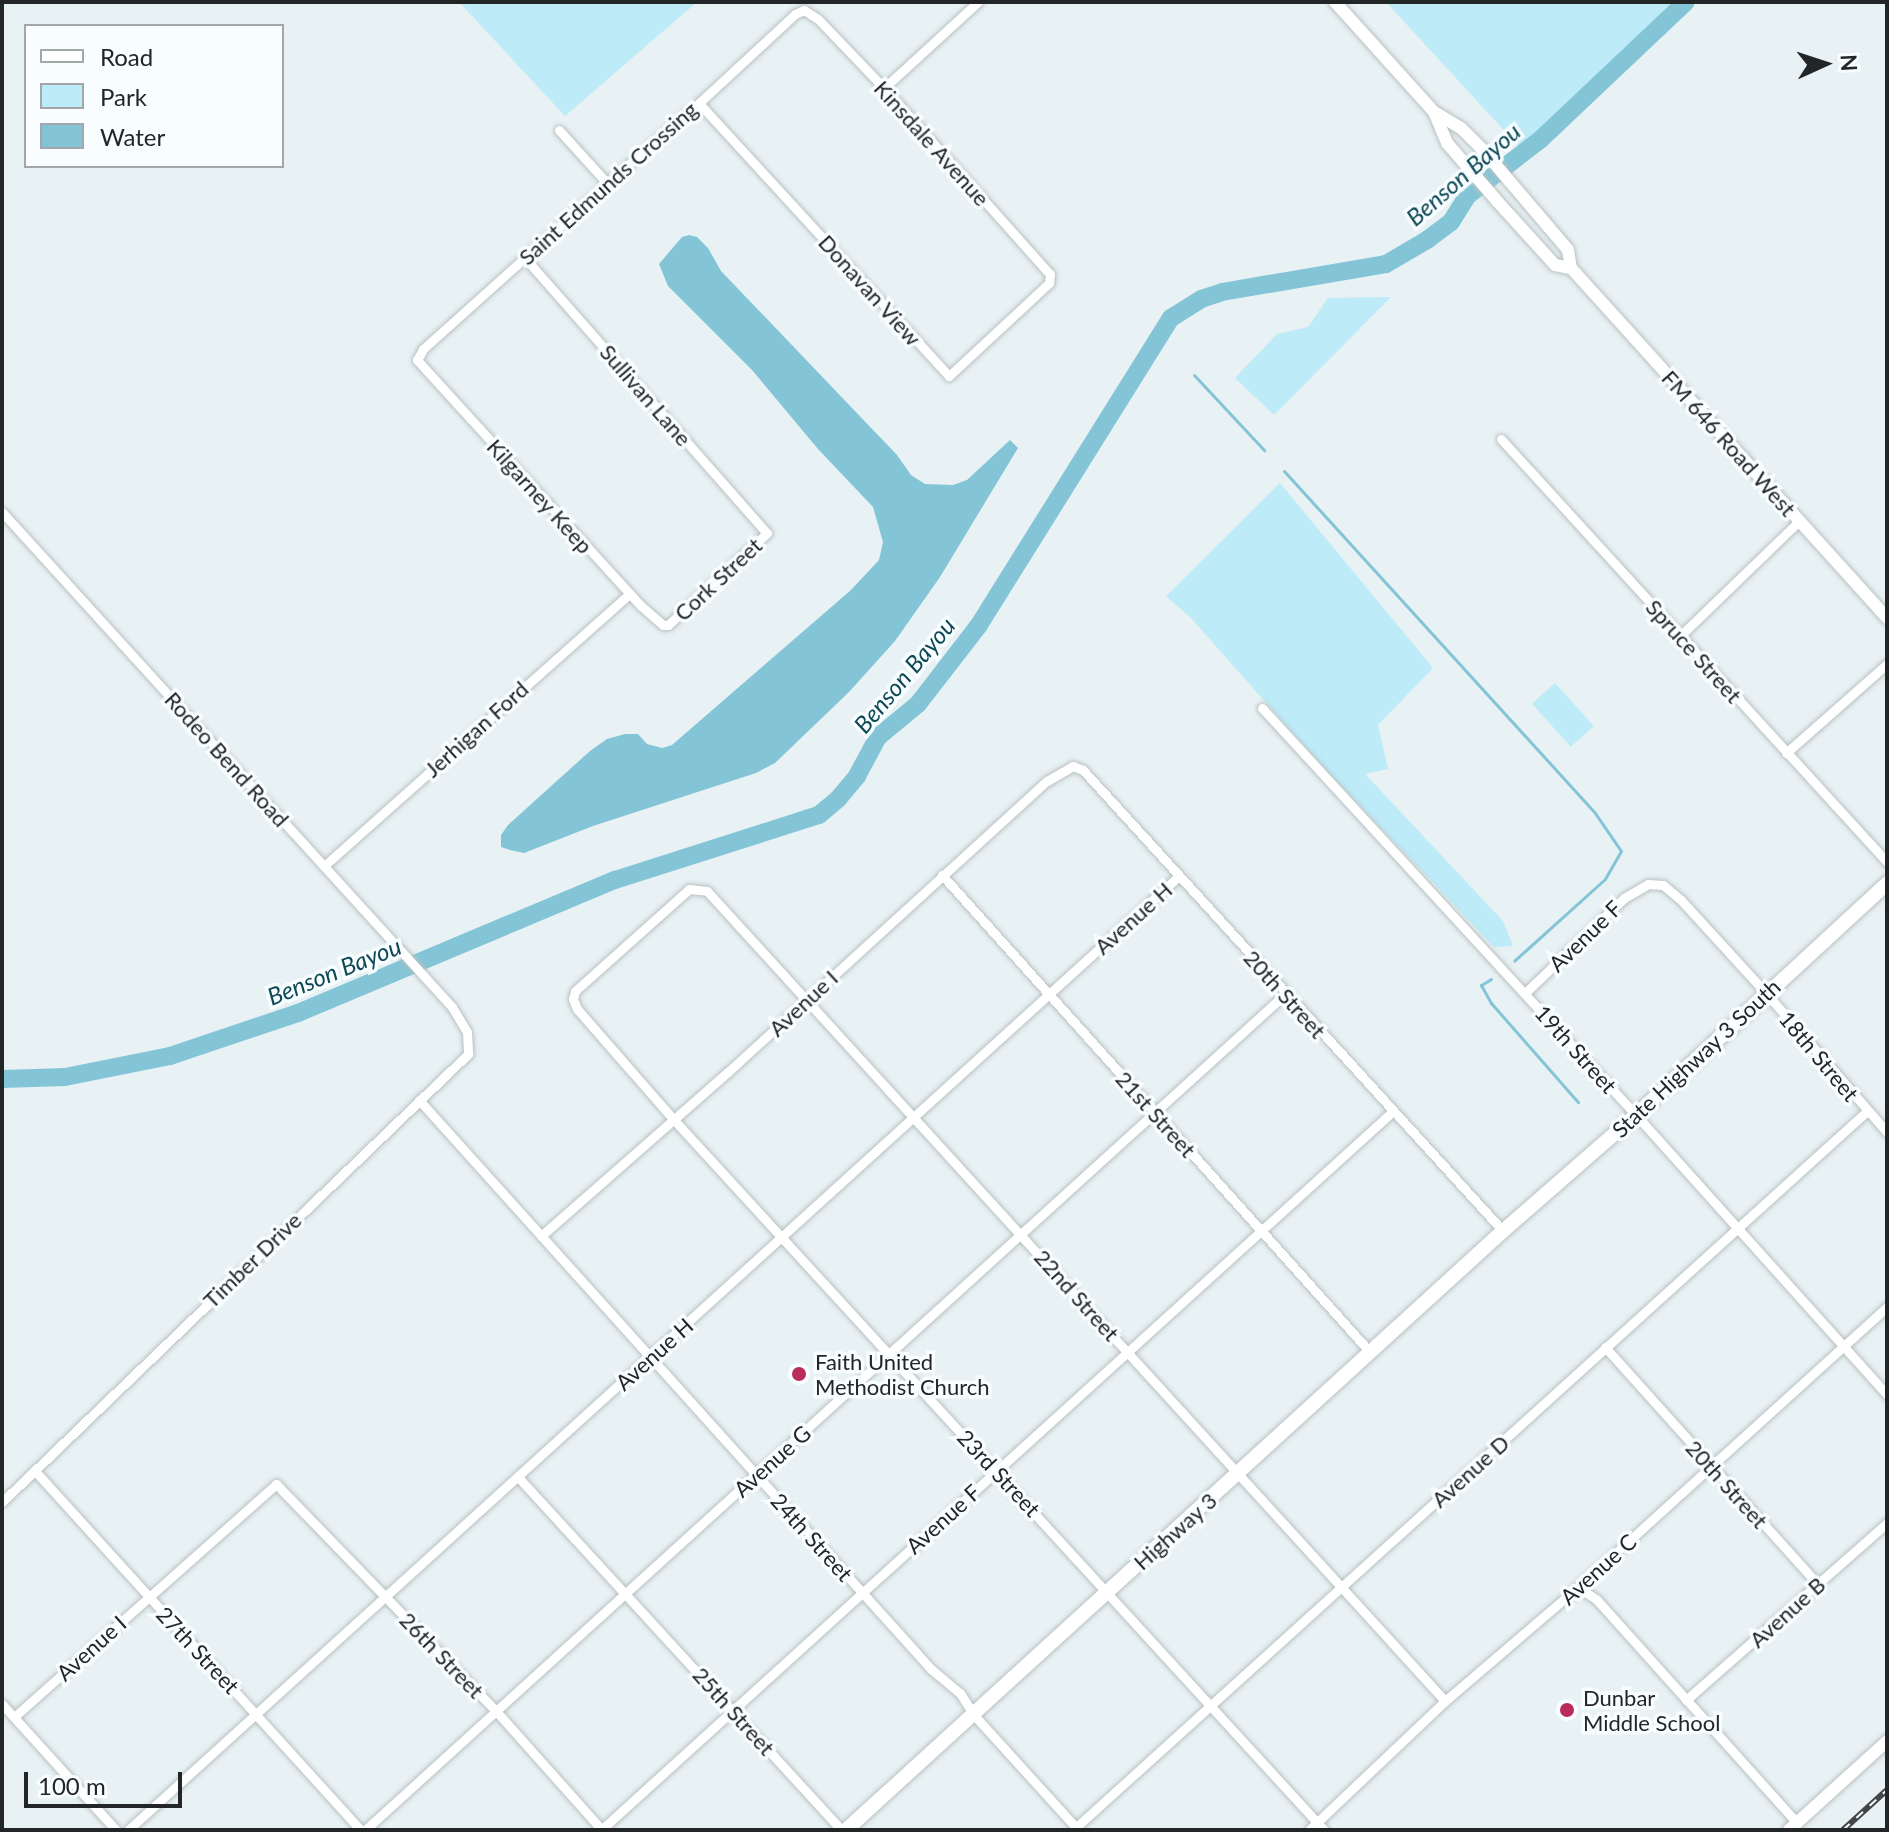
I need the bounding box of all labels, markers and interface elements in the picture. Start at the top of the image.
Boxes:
legend [24,24,284,168]
north arrow [1785,24,1865,104]
text: Road [100,42,153,71]
text: N [1836,54,1863,72]
street label: Kinsdale Avenue [869,75,995,211]
text: Park [100,82,147,111]
street label: Saint Edmunds Crossing [513,96,703,270]
water label: Benson Bayou [1400,117,1526,231]
text: Water [100,122,165,151]
street label: Donavan View [813,229,927,351]
street label: Sullivan Lane [595,339,697,451]
street label: FM 646 Road West [1656,365,1802,521]
street label: Kilgarney Keep [482,433,598,559]
street label: Cork Street [669,532,767,626]
street label: Spruce Street [1641,594,1747,708]
water label: Benson Bayou [847,611,961,739]
street label: Jerhigan Ford [419,676,533,782]
street label: Rodeo Bend Road [160,686,294,832]
street label: Avenue H [1089,876,1177,960]
street label: Avenue F [1543,895,1627,977]
water label: Benson Bayou [263,931,405,1011]
street label: 20th Street [1239,945,1331,1043]
street label: Avenue I [763,964,843,1042]
street label: State Highway 3 South [1606,973,1786,1143]
street label: 19th Street [1530,1000,1622,1098]
street label: 18th Street [1774,1006,1864,1106]
street label: 21st Street [1111,1066,1201,1162]
street label: Timber Drive [197,1207,307,1313]
street label: 22nd Street [1029,1244,1125,1346]
street label: Avenue H [610,1312,698,1396]
place label: Faith United Methodist Church [815,1348,989,1400]
marker: Faith United Methodist Church [790,1365,808,1383]
street label: Avenue G [728,1420,816,1502]
street label: 23rd Street [952,1424,1046,1522]
street label: Avenue D [1426,1429,1514,1513]
street label: 20th Street [1681,1435,1773,1533]
street label: Avenue F [900,1479,986,1559]
street label: Highway 3 [1128,1487,1222,1575]
street label: 24th Street [766,1488,858,1586]
street label: Avenue C [1555,1528,1641,1610]
street label: Avenue B [1744,1571,1830,1653]
street label: 27th Street [151,1601,245,1699]
street label: 26th Street [395,1607,489,1703]
street label: Avenue I [51,1610,131,1686]
street label: 25th Street [688,1662,780,1760]
place label: Dunbar Middle School [1583,1684,1720,1736]
marker: Dunbar Middle School [1558,1701,1576,1719]
scale bar [28,1756,186,1806]
text: 100 m [38,1771,106,1800]

